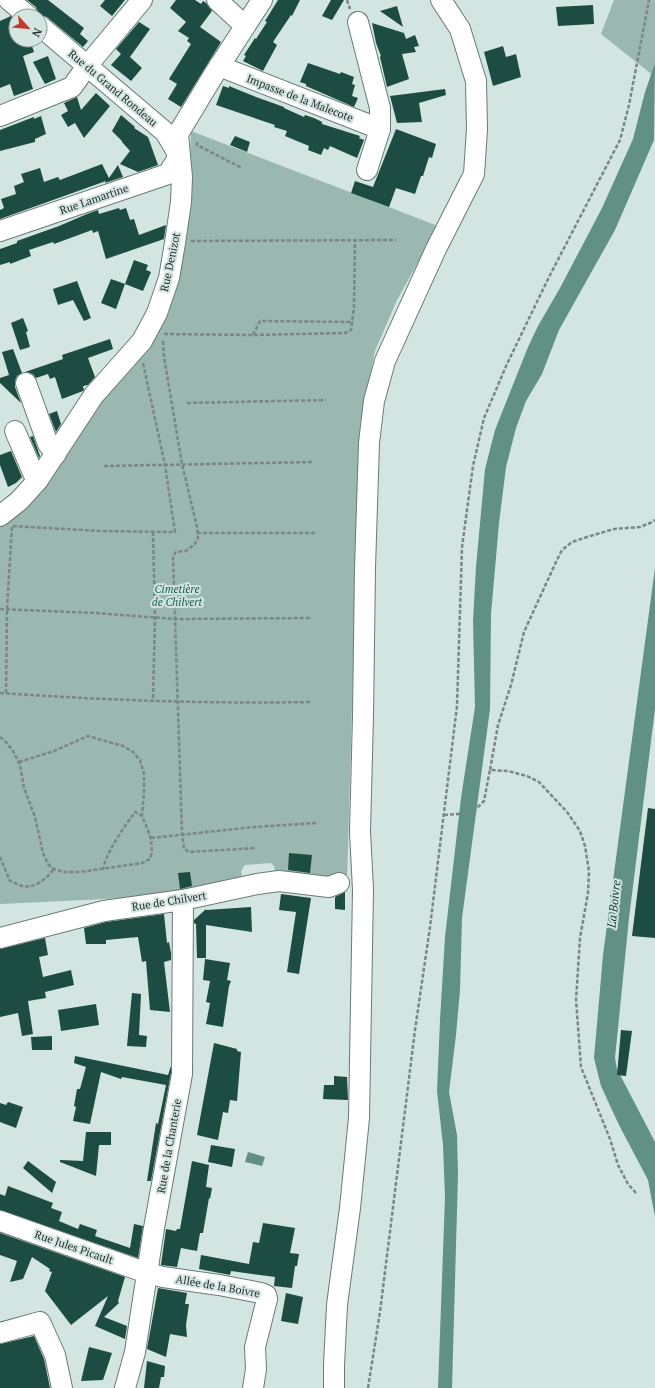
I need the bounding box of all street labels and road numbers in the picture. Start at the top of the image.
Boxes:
street label: Rue du Grand Rondeau [66,47,161,130]
street label: Impasse de la Malecote [245,71,356,125]
street label: Rue Lamartine [58,181,131,217]
street label: Rue Denizot [157,231,183,293]
street label: Rue de Chilvert [131,888,207,914]
street label: Rue de la Chanterie [154,1097,184,1194]
street label: Rue Jules Picault [33,1227,115,1267]
street label: Allée de la Boivre [175,1272,262,1300]

